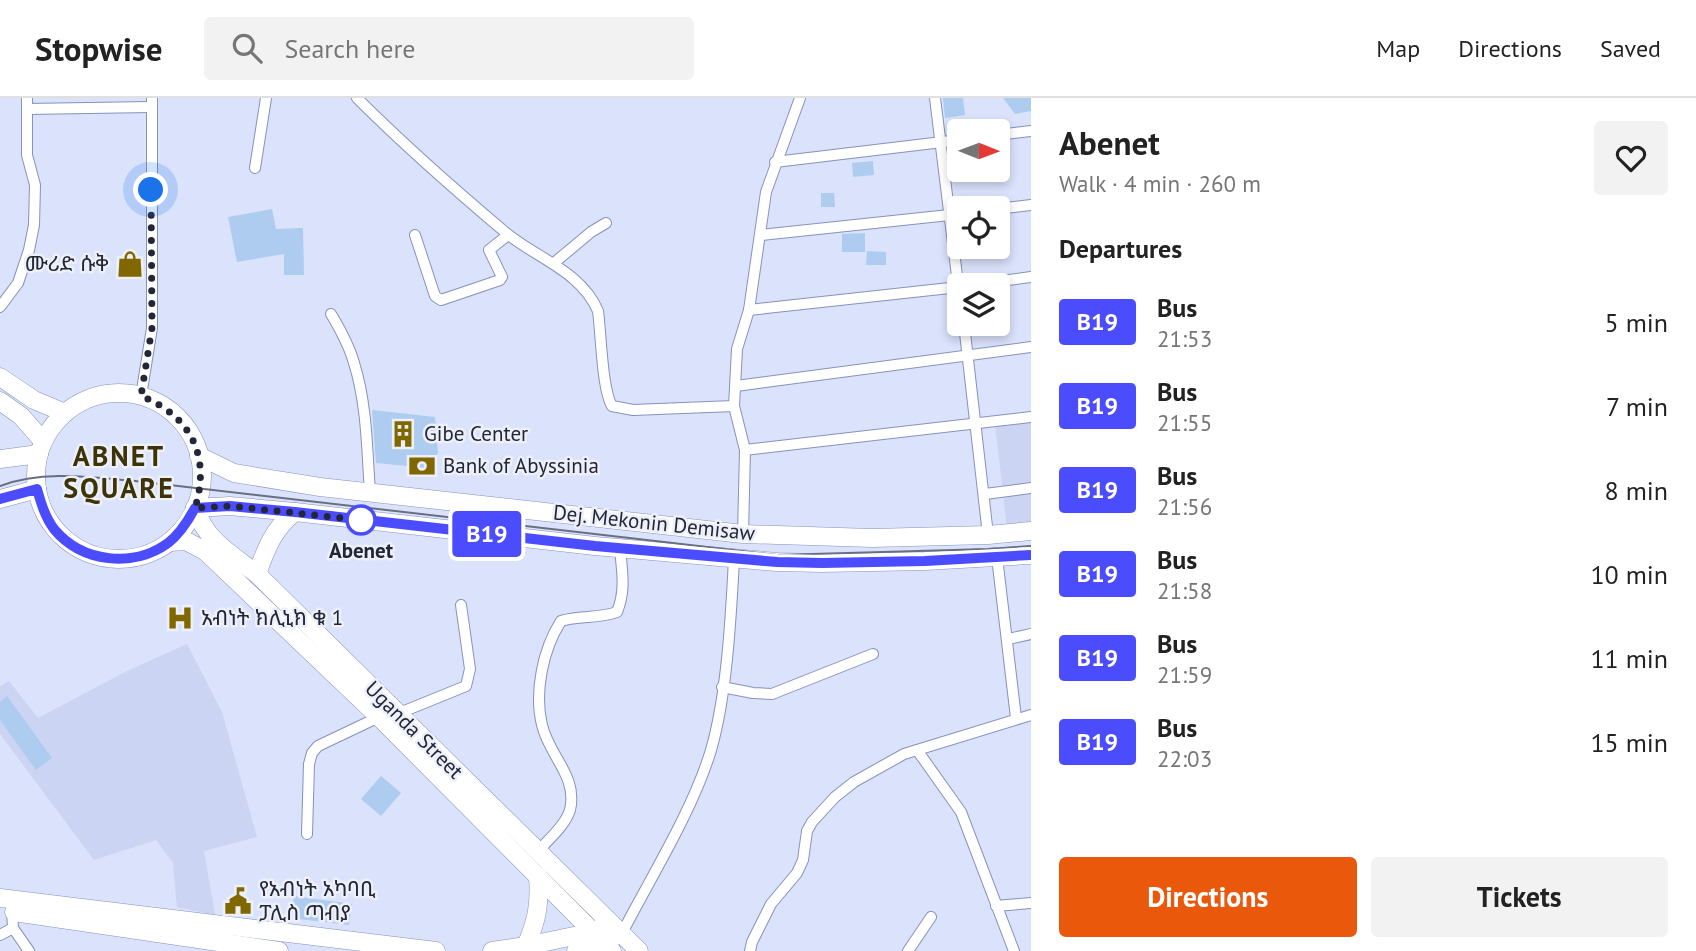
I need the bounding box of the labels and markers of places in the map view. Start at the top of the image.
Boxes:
shop icon: ሙሪድ ሱቅ [115,249,145,279]
place label: ሙሪድ ሱቅ [25,250,109,277]
building icon: Gibe Center [388,419,418,449]
place label: Gibe Center [424,420,528,447]
bank icon: Bank of Abyssinia [407,451,437,481]
place label: Bank of Abyssinia [443,452,599,479]
marker: Abenet [346,505,376,535]
place label: Abenet [329,537,394,564]
hospital icon: አብነት ክሊኒክ ቁ 1 [165,603,195,633]
place label: አብነት ክሊኒክ ቁ 1 [201,604,343,631]
place label: የአብነት አካባቢ ፓሊስ ጣብያ [259,875,376,926]
public building icon: የአብነት አካባቢ ፓሊስ ጣብያ [223,886,253,916]

